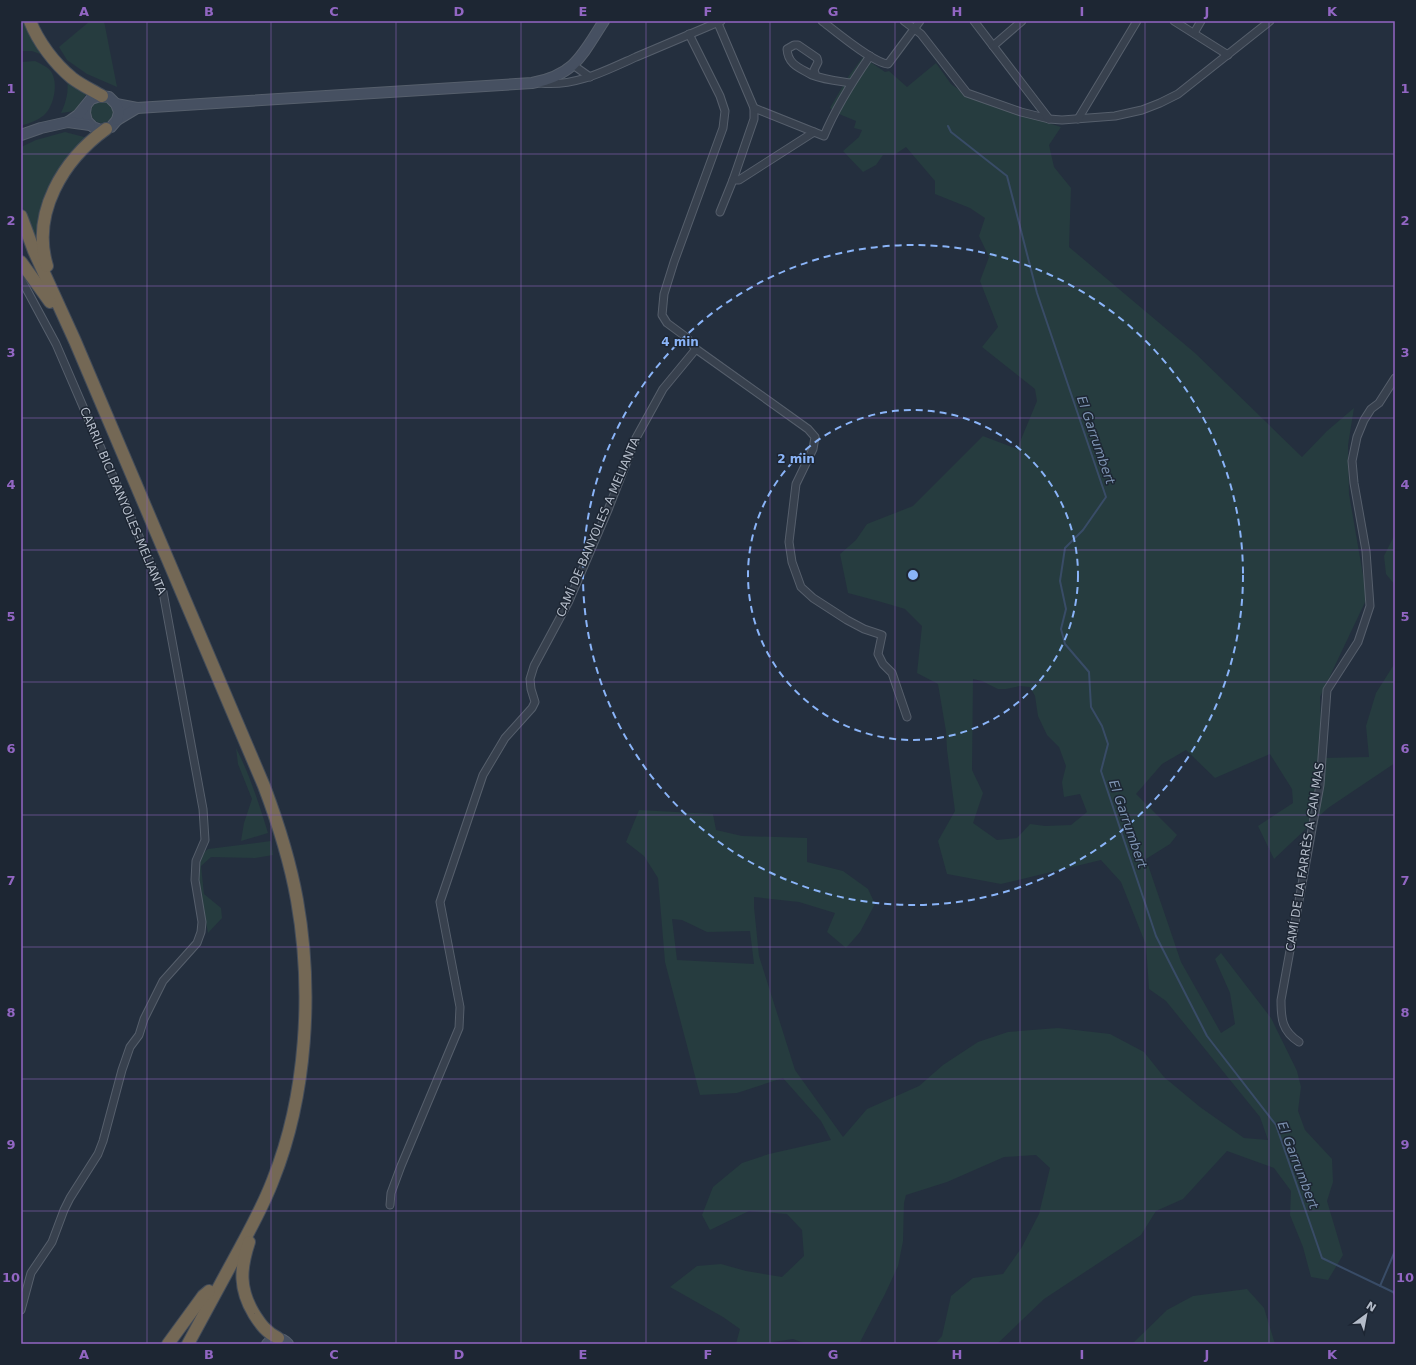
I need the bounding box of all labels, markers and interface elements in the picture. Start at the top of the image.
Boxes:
text: A [79,4,89,19]
text: B [204,4,214,19]
text: C [329,4,339,19]
text: D [454,4,465,19]
text: E [579,4,587,19]
text: F [704,4,712,19]
text: G [828,4,838,19]
text: H [952,4,962,19]
text: I [1080,4,1084,19]
text: J [1204,4,1209,19]
text: K [1327,4,1338,19]
text: 1 [6,81,16,96]
text: 1 [1400,81,1410,96]
text: 2 [6,213,16,228]
text: 2 [1400,213,1410,228]
text: 4 min [661,335,699,349]
text: 3 [6,345,16,360]
text: 3 [1400,345,1410,360]
water label: El Garrumbert [1074,394,1118,487]
street label: CARRIL BICI BANYOLES-MELIANTA [77,405,169,598]
street label: CAMÍ DE BANYOLES A MELIANTA [553,434,643,619]
text: 2 min [777,452,815,466]
text: 4 [6,477,16,492]
text: 4 [1400,477,1410,492]
centre of rings [906,568,920,582]
text: 5 [6,609,16,624]
text: 5 [1400,609,1410,624]
text: 6 [6,741,16,756]
text: 6 [1400,741,1410,756]
street label: CAMÍ DE LA FARRÈS A CAN MAS [1282,761,1327,953]
water label: El Garrumbert [1106,778,1150,871]
text: 7 [6,873,16,888]
text: 7 [1400,873,1410,888]
text: 8 [6,1005,16,1020]
text: 8 [1400,1005,1410,1020]
water label: El Garrumbert [1274,1119,1322,1212]
text: 9 [6,1137,16,1152]
text: 9 [1400,1137,1410,1152]
text: 10 [2,1270,20,1285]
text: 10 [1396,1270,1414,1285]
north arrow [1346,1295,1386,1335]
text: N [1364,1299,1378,1315]
text: A [79,1347,89,1362]
text: B [204,1347,214,1362]
text: C [329,1347,339,1362]
text: D [454,1347,465,1362]
text: E [579,1347,587,1362]
text: F [704,1347,712,1362]
text: G [828,1347,838,1362]
text: H [952,1347,962,1362]
text: I [1080,1347,1084,1362]
text: J [1204,1347,1209,1362]
text: K [1327,1347,1338,1362]

